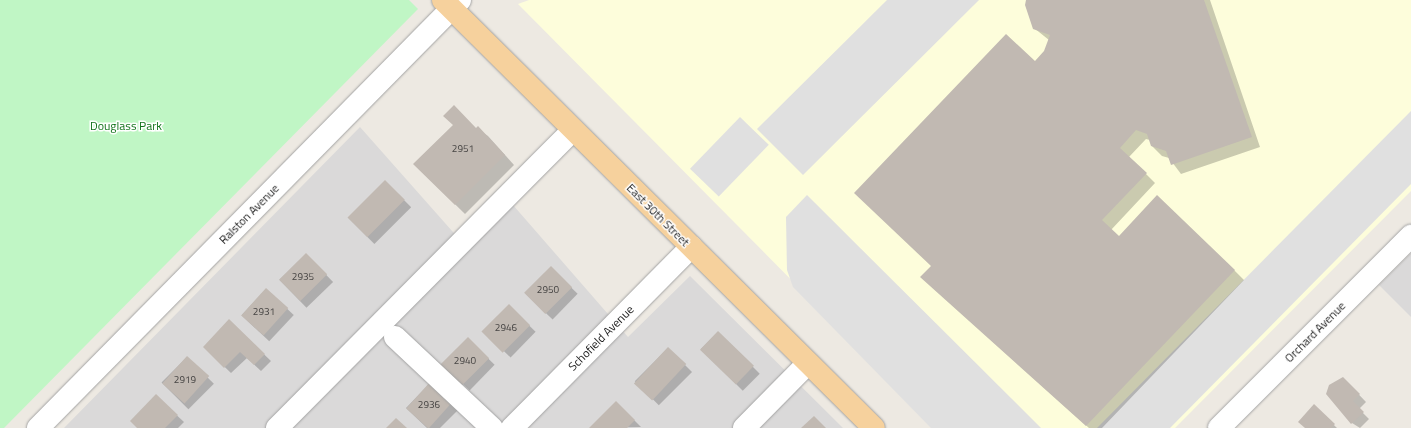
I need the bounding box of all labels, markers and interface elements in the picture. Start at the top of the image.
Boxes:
park label: Douglass Park [90,119,162,133]
house number: 2951 [452,143,474,155]
street label: Ralston Avenue [216,181,282,247]
street label: East 30th Street [624,181,692,249]
house number: 2935 [292,271,314,283]
house number: 2950 [537,284,559,296]
street label: Orchard Avenue [1282,299,1348,365]
street label: Schofield Avenue [565,302,637,374]
house number: 2931 [253,306,275,318]
house number: 2946 [495,322,517,334]
house number: 2940 [454,355,476,367]
house number: 2919 [174,374,196,386]
house number: 2936 [418,399,440,411]

